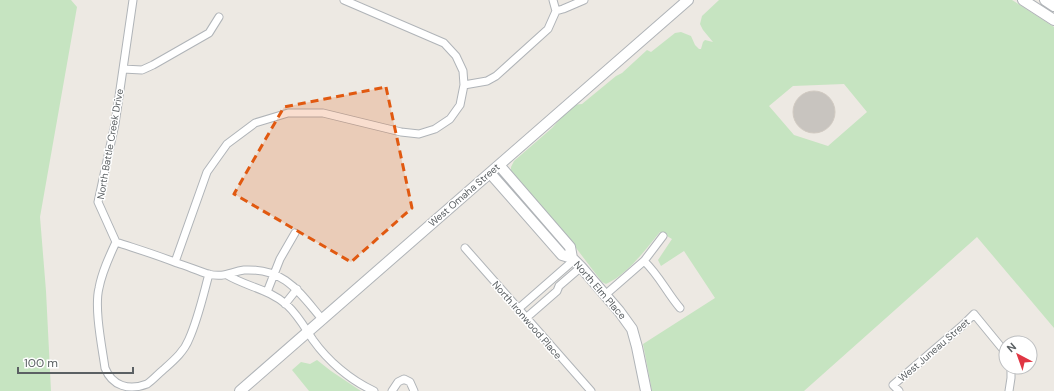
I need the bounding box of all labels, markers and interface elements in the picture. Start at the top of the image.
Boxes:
street label: North Battle Creek Drive [94,87,126,200]
street label: West Omaha Street [426,160,502,230]
street label: North Elm Place [571,258,629,322]
street label: North Ironwood Place [489,278,565,362]
street label: West Juneau Street [896,315,972,385]
north arrow [998,335,1038,375]
text: N [1004,340,1019,355]
scale bar [18,349,133,375]
text: 100 m [24,355,58,371]

